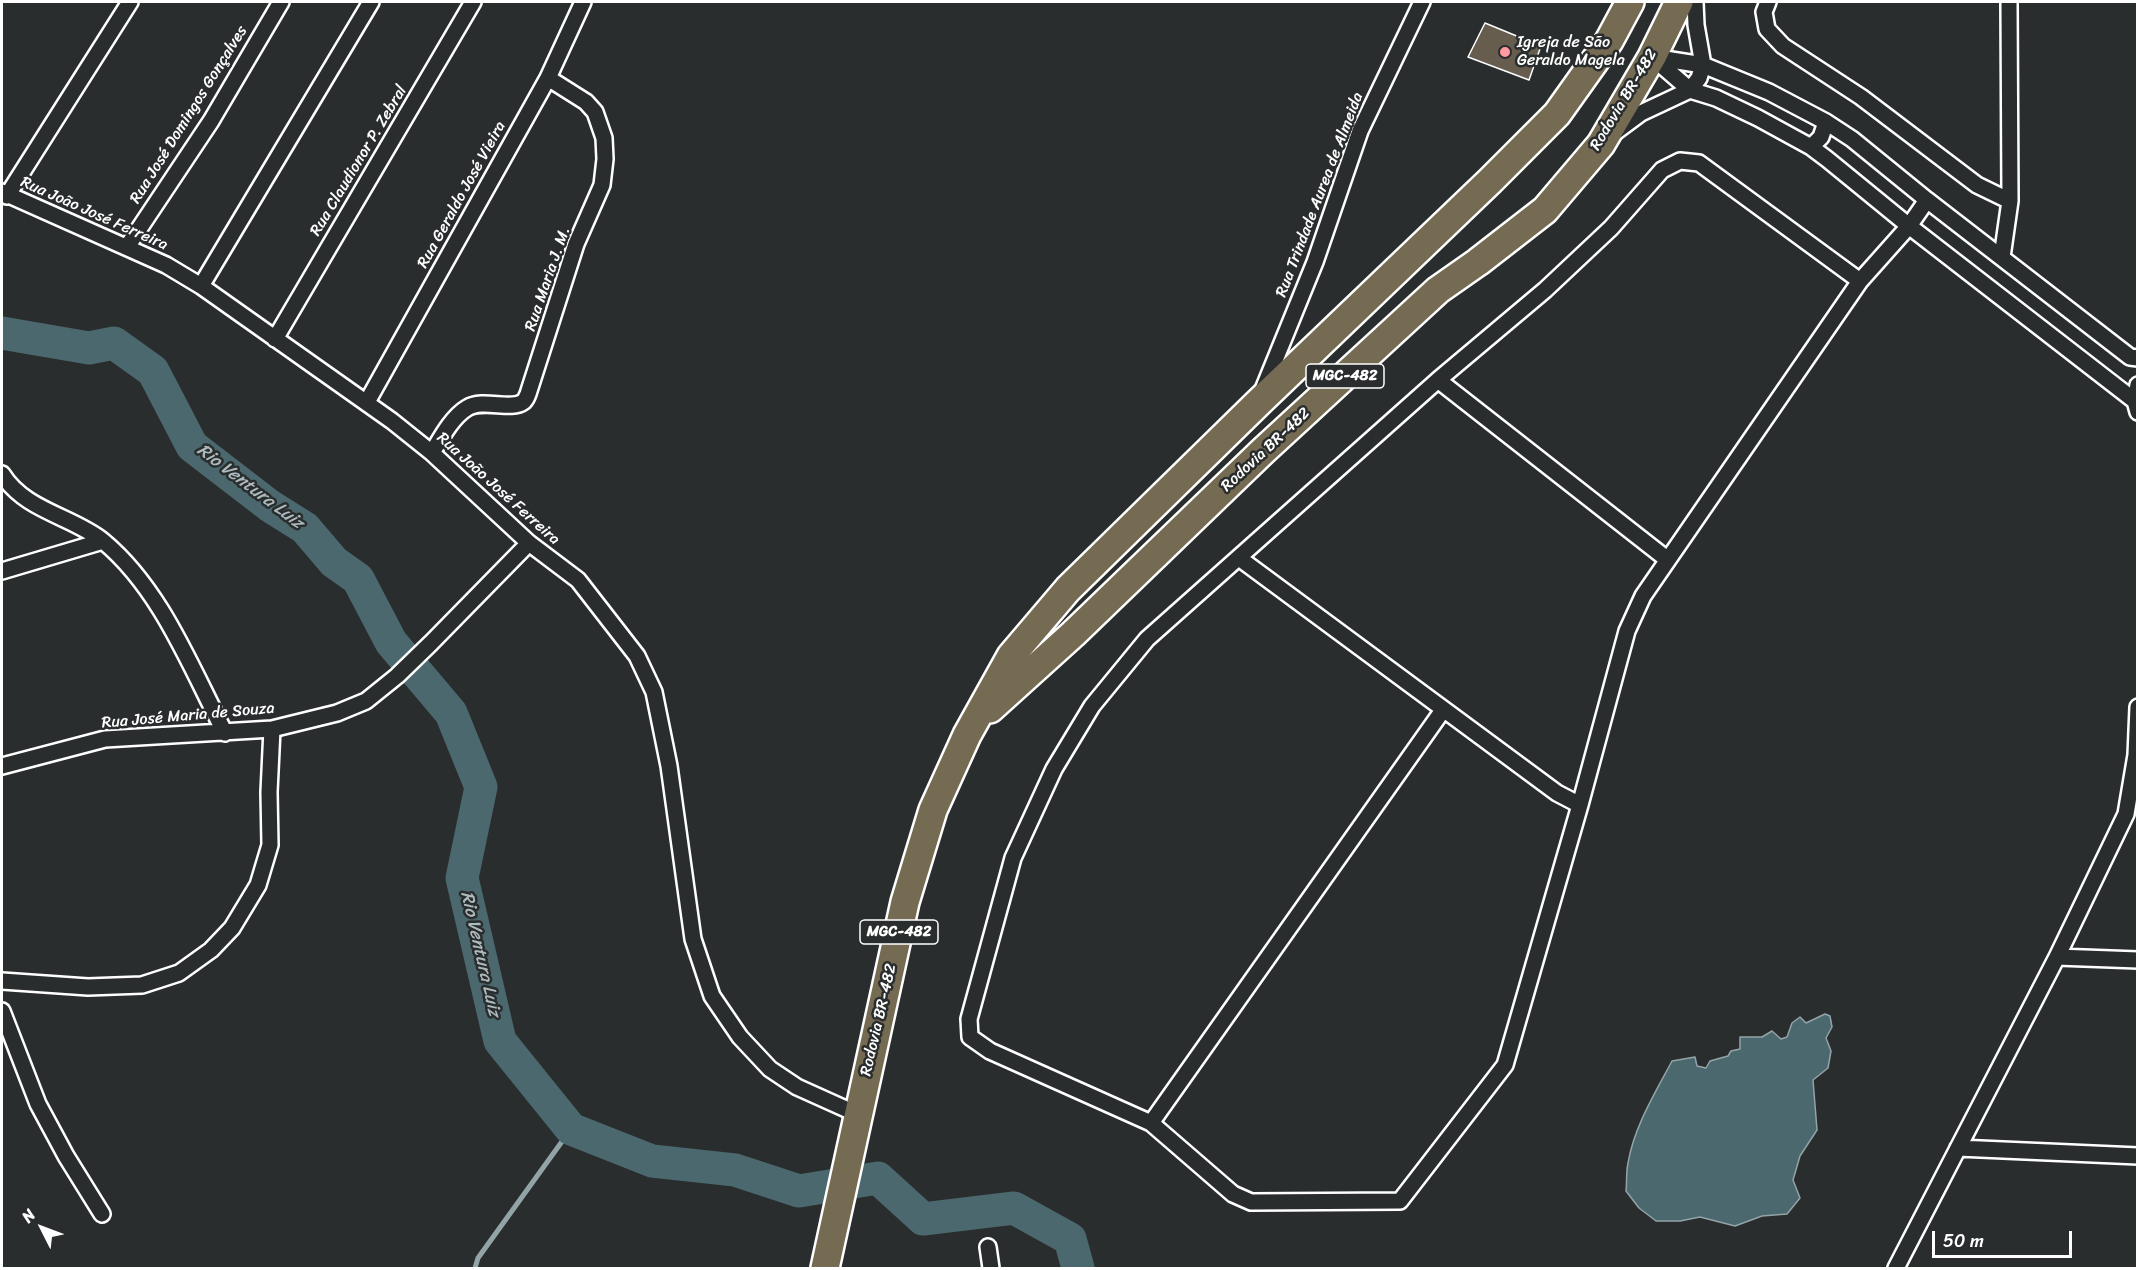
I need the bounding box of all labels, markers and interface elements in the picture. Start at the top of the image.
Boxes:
street label: Rua José Domingos Gonçalves [126,22,252,208]
place label: Igreja de São Geraldo Magela [1517,33,1625,71]
marker: Igreja de São Geraldo Magela [1498,45,1512,59]
street label: Rodovia BR-482 [1586,46,1662,154]
street label: Rua Claudionor P. Zebral [306,82,412,240]
street label: Rua Trindade Aurea de Almeida [1272,90,1368,300]
street label: Rua Geraldo José Vieira [414,118,510,272]
street label: Rua João José Ferreira [17,173,171,255]
street label: Rua Maria J. M. [521,224,575,334]
road number: MGC-482 [1306,364,1384,388]
street label: Rodovia BR-482 [1218,404,1314,496]
street label: Rua João José Ferreira [432,429,564,549]
water label: Rio Ventura Luiz [192,440,308,534]
street label: Rua José Maria de Souza [101,699,275,733]
water label: Rio Ventura Luiz [455,889,505,1019]
road number: MGC-482 [860,920,938,944]
street label: Rodovia BR-482 [857,962,901,1078]
north arrow [12,1198,72,1258]
text: N [14,1202,43,1229]
scale bar [1935,1219,2074,1257]
text: 50 m [1943,1225,1984,1257]

